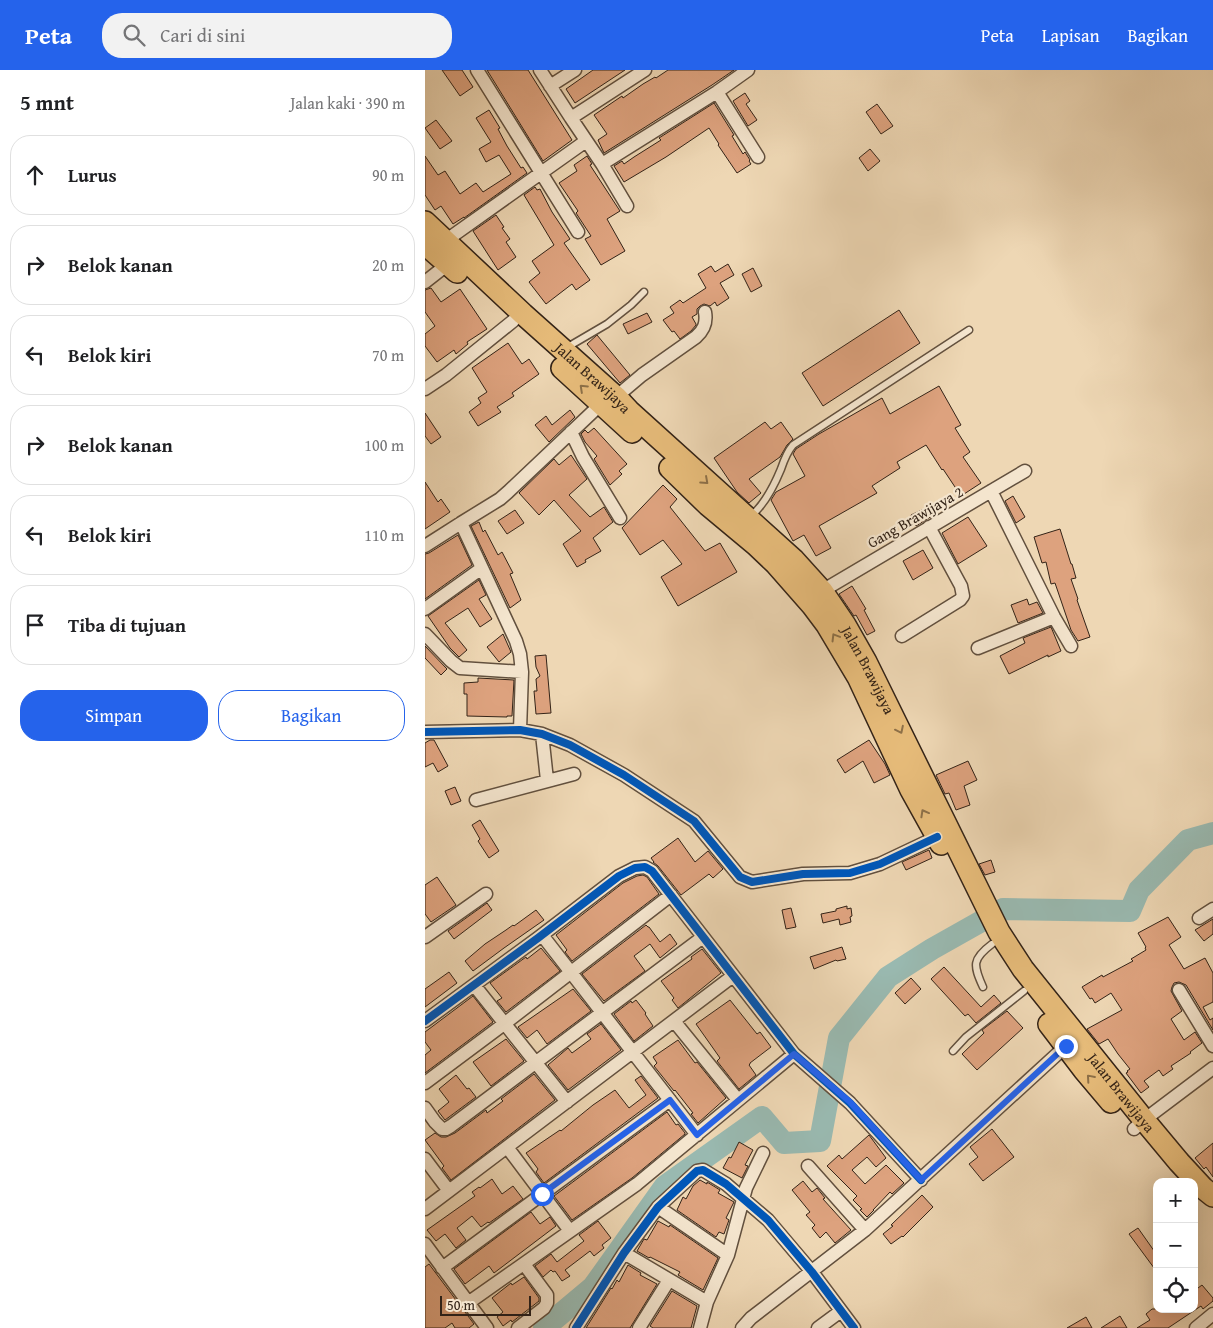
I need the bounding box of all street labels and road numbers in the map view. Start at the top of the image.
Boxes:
street label: Jalan Brawijaya [549,336,636,418]
street label: Gang Brawijaya 2 [863,481,967,553]
street label: Jalan Brawijaya [836,620,900,717]
street label: Jalan Brawijaya [1082,1046,1160,1137]

